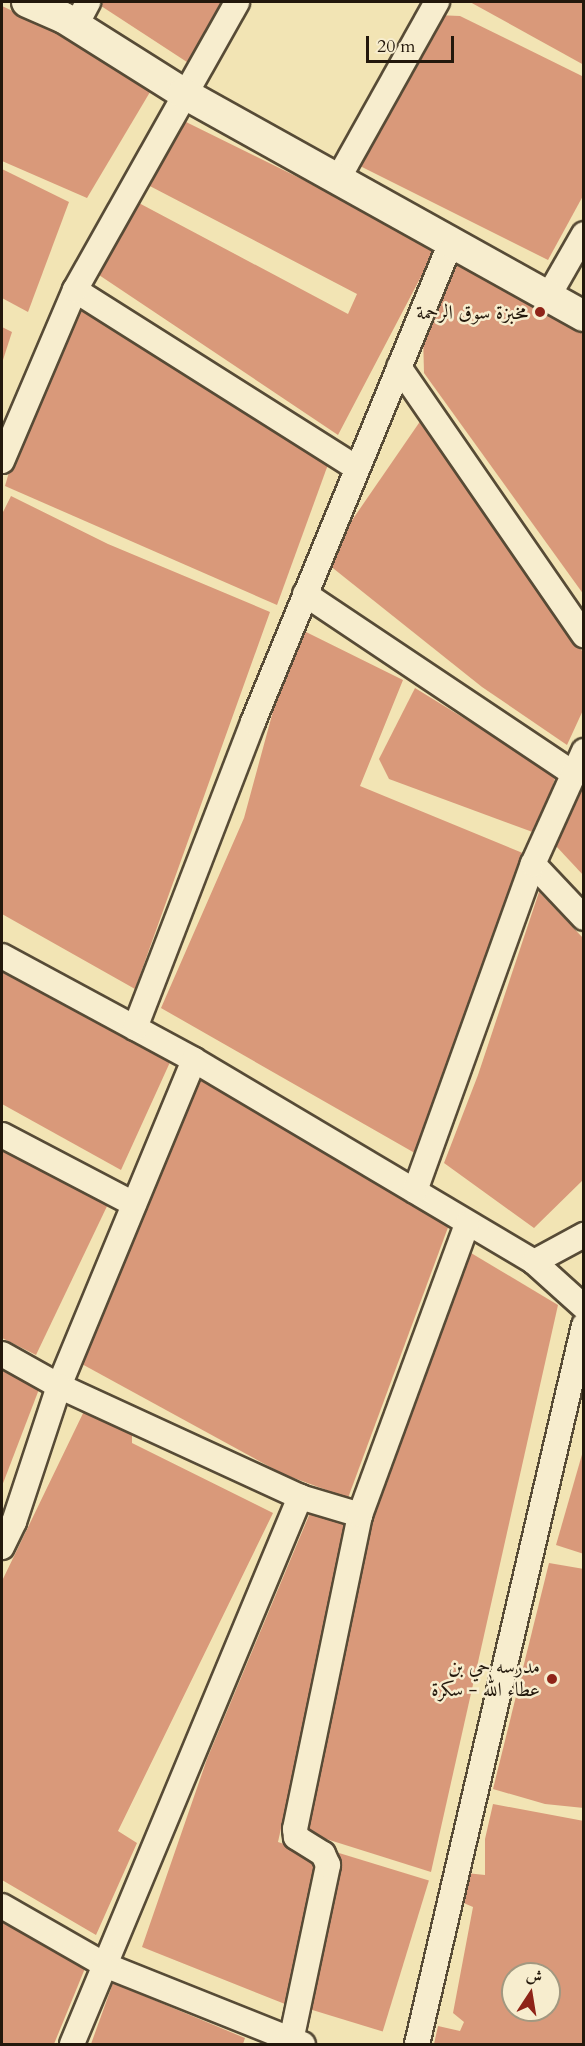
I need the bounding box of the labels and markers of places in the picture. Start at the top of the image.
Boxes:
place label: مخبزة سوق الرحمة [416,300,528,324]
marker: مخبزة سوق الرحمة [533,305,547,319]
place label: مدرسه حي بن عطاء الله - سكرة [431,1655,540,1702]
marker: مدرسه حي بن عطاء الله - سكرة [545,1672,559,1686]

